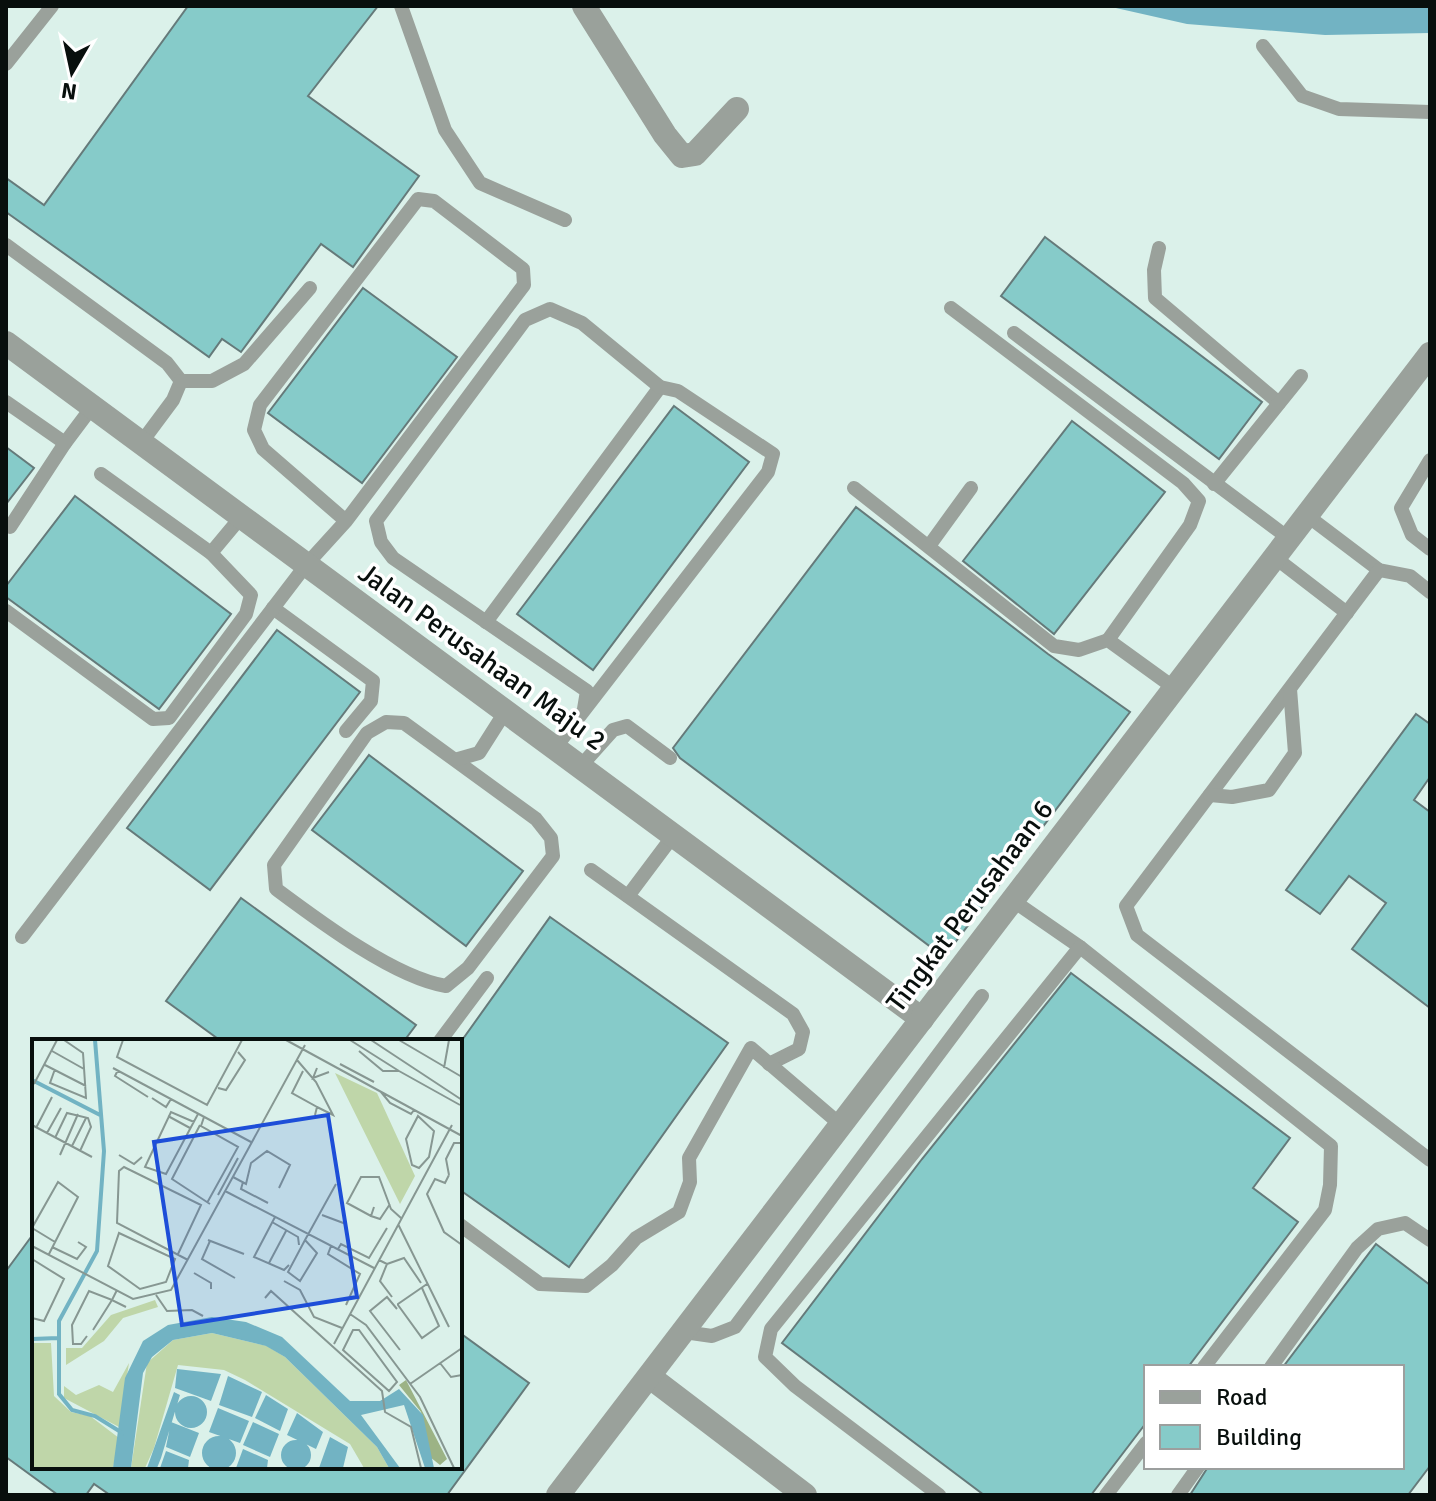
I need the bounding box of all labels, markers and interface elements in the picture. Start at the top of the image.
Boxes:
north arrow [32,32,112,112]
text: N [59,77,79,106]
street label: Jalan Perusahaan Maju 2 [352,556,612,758]
street label: Tingkat Perusahaan 6 [879,793,1061,1019]
inset map [32,1039,462,1469]
legend [1144,1365,1404,1469]
text: Road [1216,1382,1267,1412]
text: Building [1216,1422,1302,1452]

